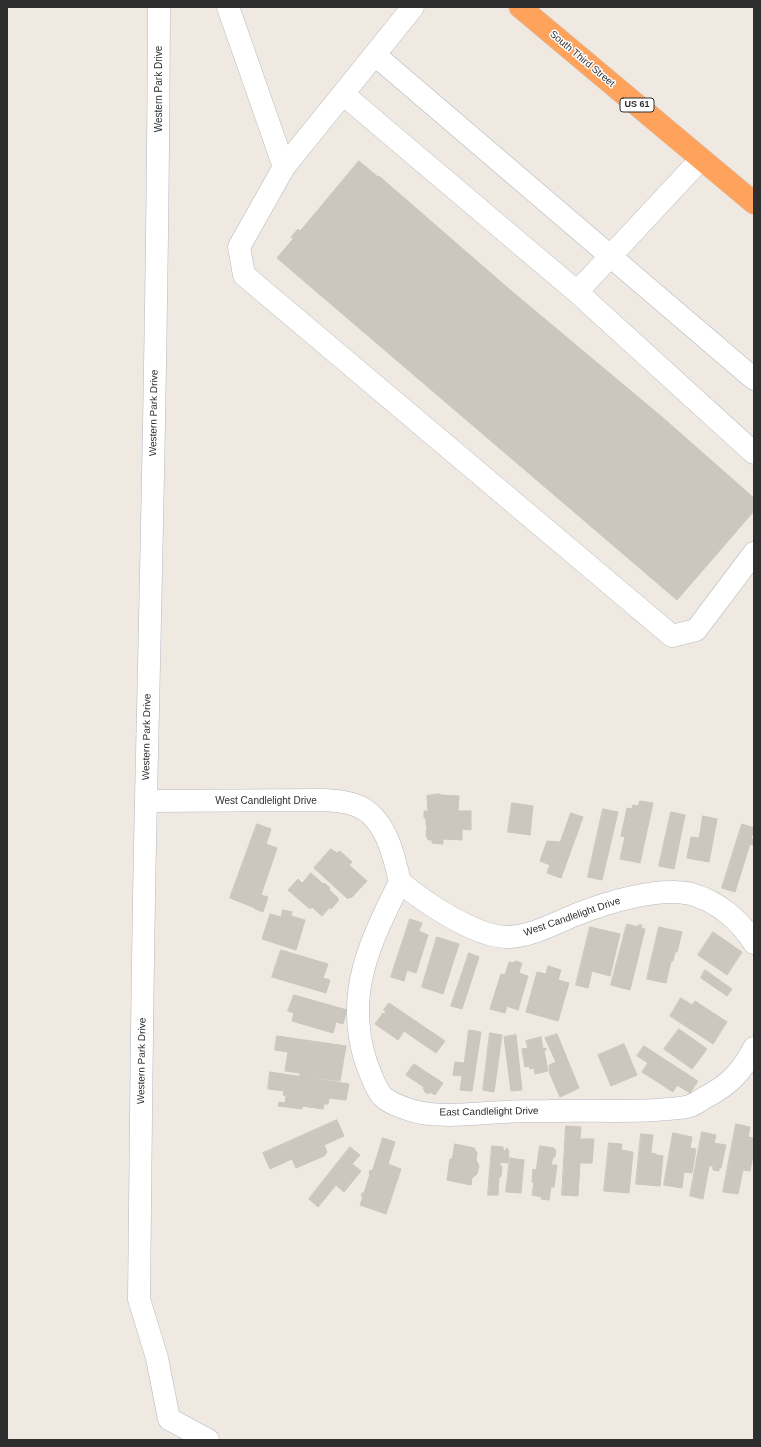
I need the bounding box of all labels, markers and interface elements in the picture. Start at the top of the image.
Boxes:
street label: South Third Street [547,28,617,90]
street label: Western Park Drive [153,46,165,132]
road number: US 61 [620,98,654,112]
street label: Western Park Drive [147,370,161,456]
street label: Western Park Drive [140,694,154,780]
street label: West Candlelight Drive [215,795,317,807]
street label: West Candlelight Drive [522,895,622,939]
street label: Western Park Drive [135,1018,149,1104]
street label: East Candlelight Drive [439,1105,539,1119]

